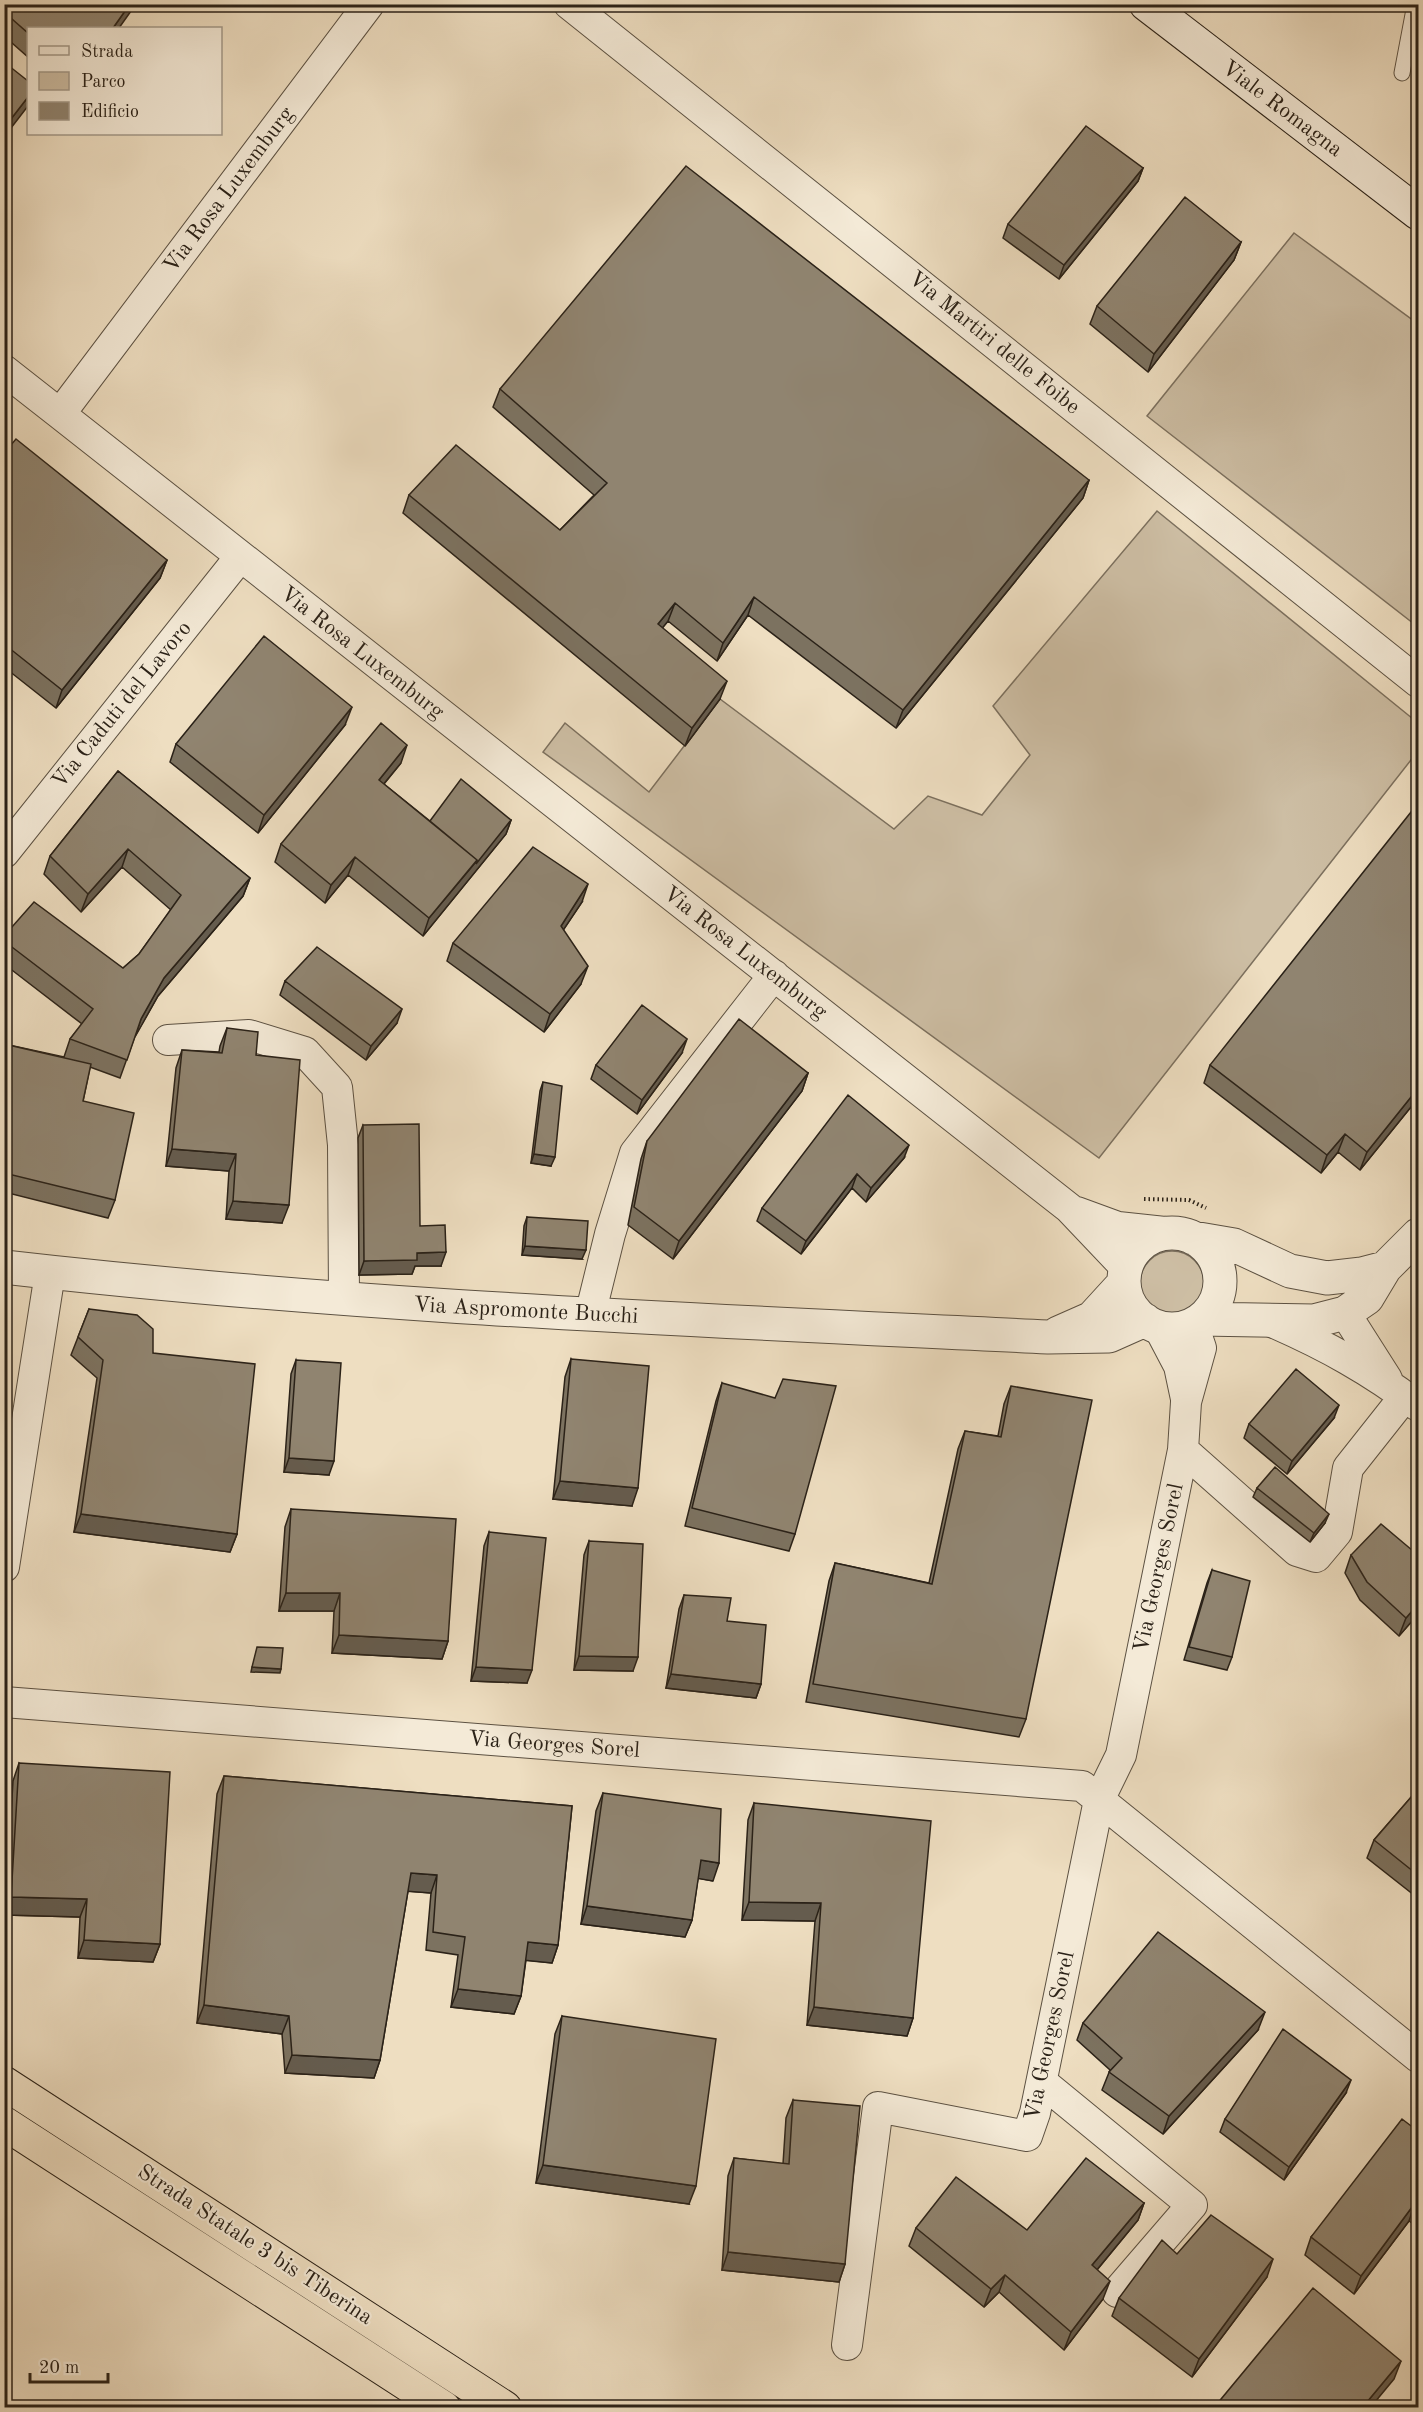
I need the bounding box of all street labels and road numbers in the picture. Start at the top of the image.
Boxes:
street label: Viale Romagna [1218,57,1346,161]
street label: Via Rosa Luxemburg [160,103,298,277]
street label: Via Martiri delle Foibe [904,267,1084,419]
street label: Via Rosa Luxemburg [276,582,448,724]
street label: Via Caduti del Lavoro [48,617,196,793]
street label: Via Rosa Luxemburg [659,882,831,1024]
street label: Via Aspromonte Bucchi [413,1294,639,1328]
street label: Via Georges Sorel [1130,1481,1188,1655]
street label: Via Georges Sorel [467,1728,641,1762]
street label: Via Georges Sorel [1021,1949,1079,2123]
street label: Strada Statale 3 bis Tiberina [134,2161,377,2329]

